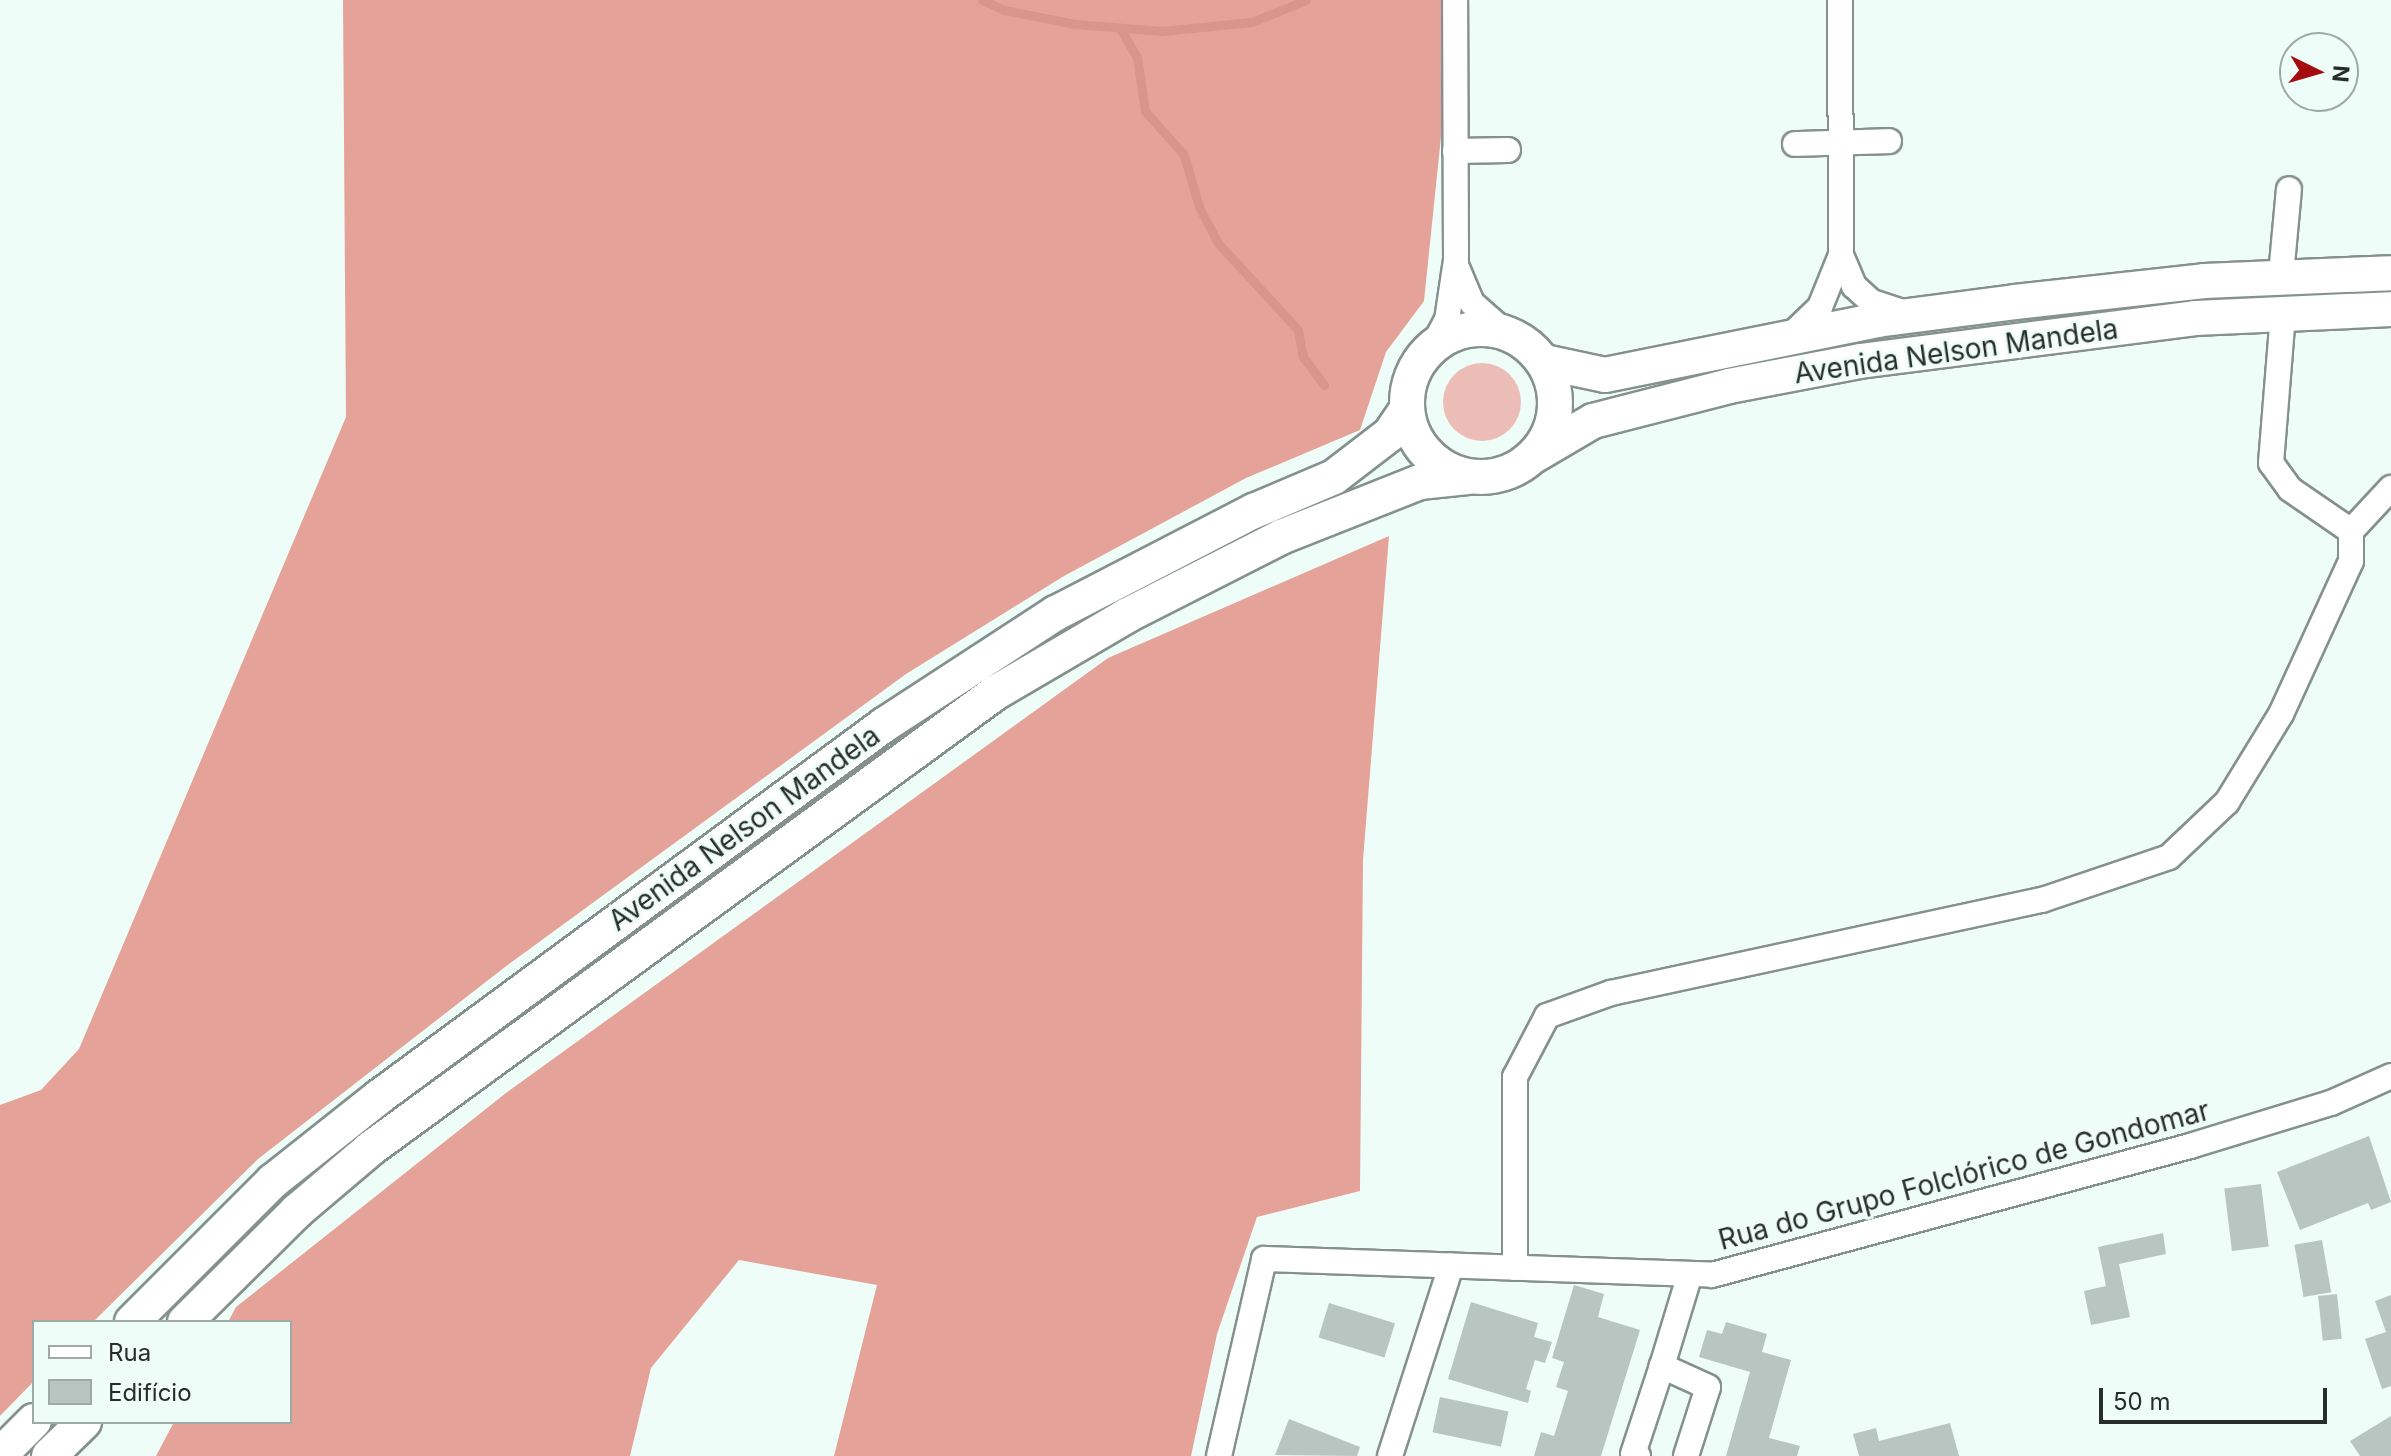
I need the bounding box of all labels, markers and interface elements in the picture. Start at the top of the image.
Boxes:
north arrow [2279,32,2359,112]
text: N [2327,64,2355,83]
street label: Avenida Nelson Mandela [1792,312,2120,390]
street label: Avenida Nelson Mandela [602,718,886,938]
street label: Rua do Grupo Folclórico de Gondomar [1715,1093,2213,1257]
legend [32,1320,292,1424]
text: Rua [108,1338,151,1367]
scale bar [2103,1372,2331,1422]
text: Edifício [108,1378,192,1407]
text: 50 m [2113,1387,2171,1416]

